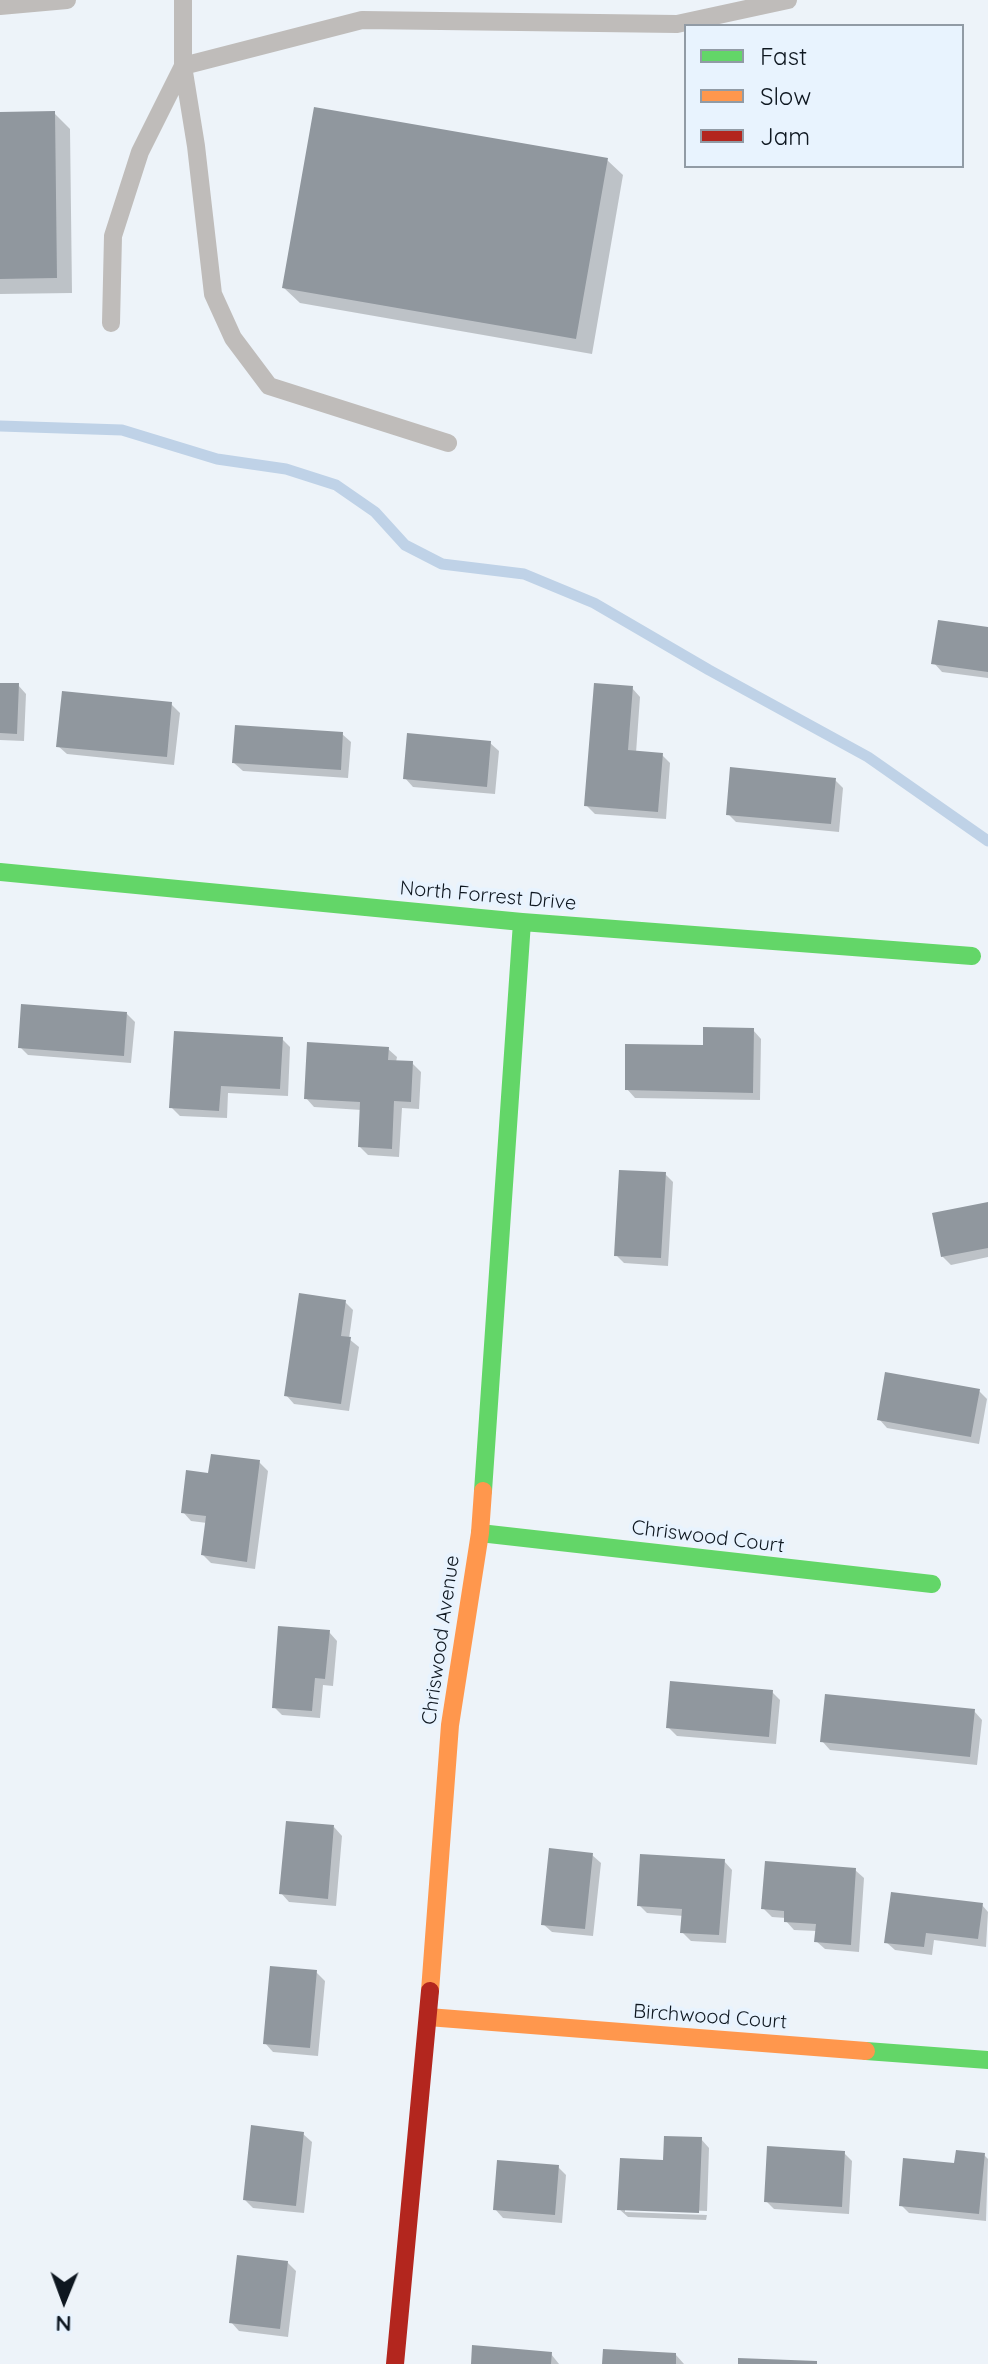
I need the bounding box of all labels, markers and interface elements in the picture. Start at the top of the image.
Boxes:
legend [684,24,964,168]
text: Fast [760,41,807,71]
text: Slow [760,81,811,111]
text: Jam [760,121,810,151]
street label: North Forrest Drive [399,876,577,916]
street label: Chriswood Court [630,1516,786,1558]
street label: Chriswood Avenue [417,1554,465,1726]
street label: Birchwood Court [632,2000,788,2034]
north arrow [24,2260,104,2340]
text: N [55,2310,72,2338]

